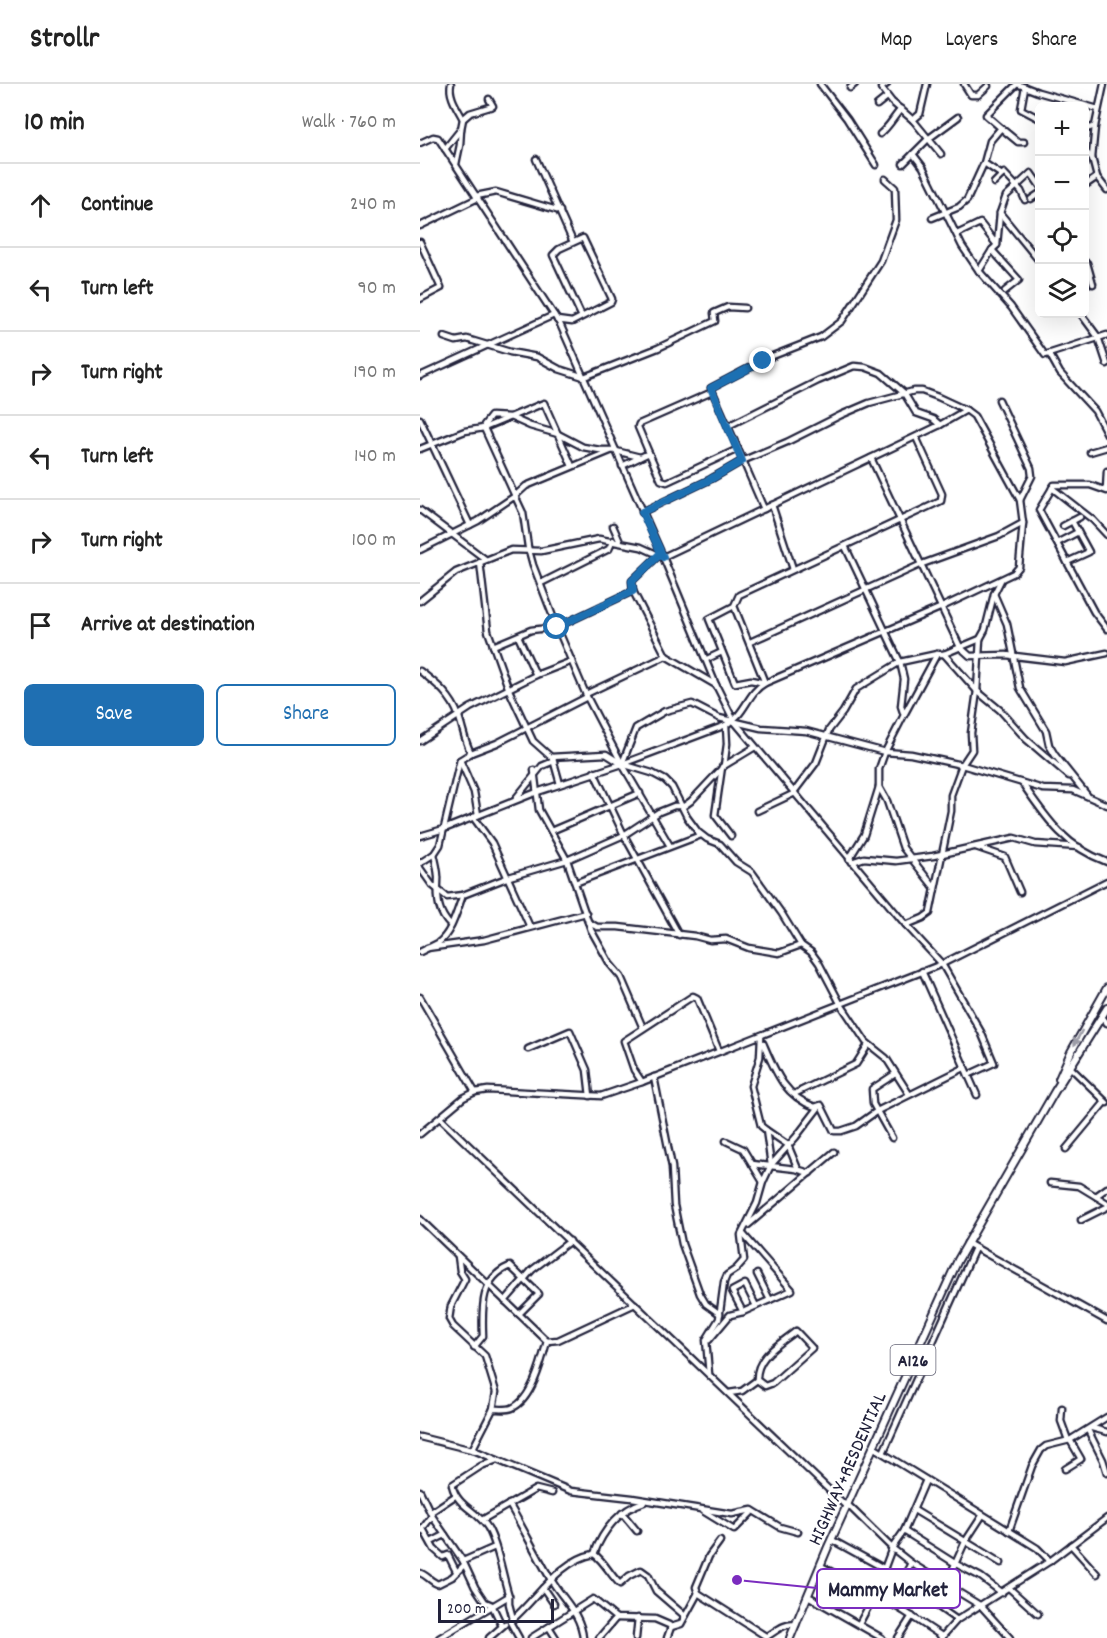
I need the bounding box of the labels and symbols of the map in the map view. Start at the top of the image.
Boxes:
route end [749,347,775,373]
route start [543,613,569,639]
one-way arrow [1074,1029,1084,1047]
road number: A126 [890,1345,936,1375]
street label: HIGHWAY+RESDENTIAL [802,1388,895,1551]
callout: Mammy Market [817,1569,960,1608]
text: Mammy Market [828,1577,948,1607]
scale bar [438,1596,554,1624]

